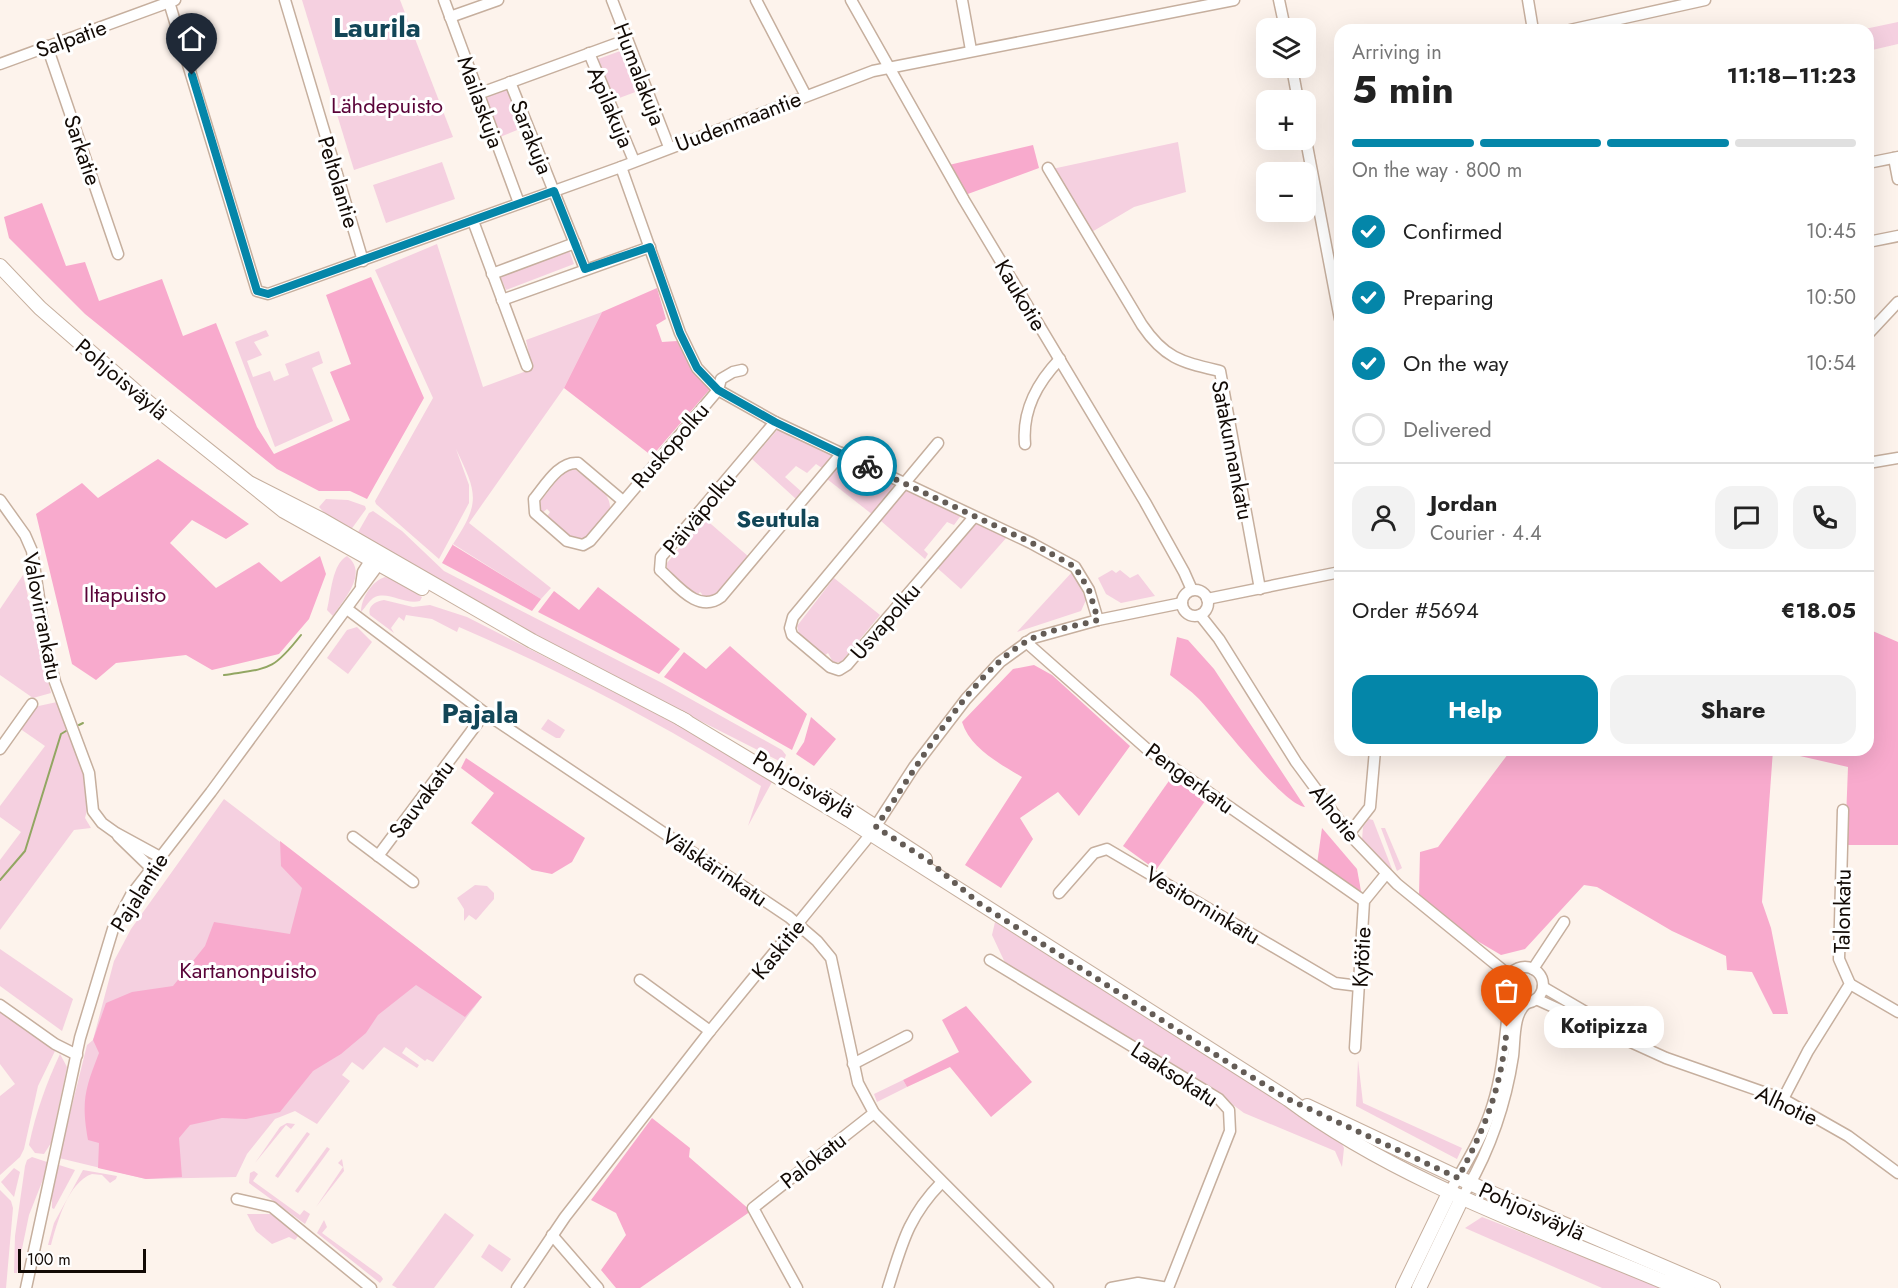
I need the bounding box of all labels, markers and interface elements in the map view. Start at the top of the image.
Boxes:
district label: Laurila [333,7,421,48]
street label: Salpatie [31,10,111,66]
pin [166,13,217,75]
street label: Humalakuja [606,18,674,130]
map controls [1256,18,1316,222]
button: layers [1256,18,1316,78]
icon: home [175,22,208,55]
text: Arriving in [1352,38,1442,67]
street label: Mailaskuja [450,52,512,152]
text: 11:18–11:23 [1727,59,1856,91]
street label: Apilakuja [580,61,642,153]
text: 5 min [1352,61,1454,118]
street label: Uudenmaantie [670,82,806,160]
park label: Lähdepuisto [331,89,443,121]
button: + [1256,90,1316,150]
street label: Sarakuja [503,95,561,179]
street label: Sarkatie [56,110,110,190]
street label: Peltolantie [310,132,368,232]
text: On the way · 800 m [1352,156,1522,185]
button: − [1256,162,1316,222]
icon: check [1352,215,1385,248]
text: Confirmed [1403,215,1502,247]
text: 10:45 [1806,217,1856,246]
street label: Kaukotie [987,253,1055,337]
icon: check [1352,281,1385,314]
text: Preparing [1403,281,1494,313]
text: 10:50 [1806,283,1856,312]
street label: Pohjoisväylä [69,331,175,427]
icon: check [1352,347,1385,380]
text: On the way [1403,347,1508,379]
text: 10:54 [1806,349,1856,378]
street label: Satakunnankatu [1204,377,1262,523]
street label: Ruskopolku [624,395,716,495]
text: Delivered [1403,413,1492,445]
courier [837,436,897,496]
icon: bike [851,450,884,483]
street label: Päiväpolku [655,465,743,561]
button: person [1352,486,1415,549]
button: chat [1715,486,1778,549]
button: phone [1793,486,1856,549]
text: Jordan [1430,487,1497,519]
district label: Seutula [736,501,820,536]
text: Courier · 4.4 [1430,519,1542,548]
street label: Valovirrankatu [15,549,71,683]
street label: Usvapolku [842,575,928,667]
park label: Iltapuisto [84,578,166,610]
text: Order #5694 [1352,594,1479,626]
text: €18.05 [1781,594,1856,626]
button: Help [1352,675,1598,744]
button: Share [1610,675,1856,744]
district label: Pajala [441,693,519,734]
street label: Pengerkatu [1139,735,1241,821]
street label: Pohjoisväylä [747,742,861,826]
street label: Sauvakatu [381,753,461,845]
street label: Alhotie [1302,777,1368,849]
street label: Välskärinkatu [656,820,774,914]
street label: Pajalantie [102,846,176,938]
street label: Vesitorninkatu [1139,858,1267,952]
street label: Talonkatu [1825,869,1859,953]
street label: Kaskitie [744,912,812,986]
street label: Kytötie [1343,926,1379,988]
park label: Kartanonpuisto [179,954,317,986]
pin [1481,965,1532,1027]
icon: bag [1490,974,1523,1007]
callout: Kotipizza [1543,1006,1663,1048]
text: Kotipizza [1560,1012,1648,1041]
street label: Laaksokatu [1125,1034,1225,1114]
street label: Alhotie [1751,1077,1823,1133]
street label: Palokatu [773,1124,853,1196]
street label: Pohjoisväylä [1474,1173,1590,1249]
scale bar [18,1246,146,1274]
text: 100 m [27,1248,71,1271]

